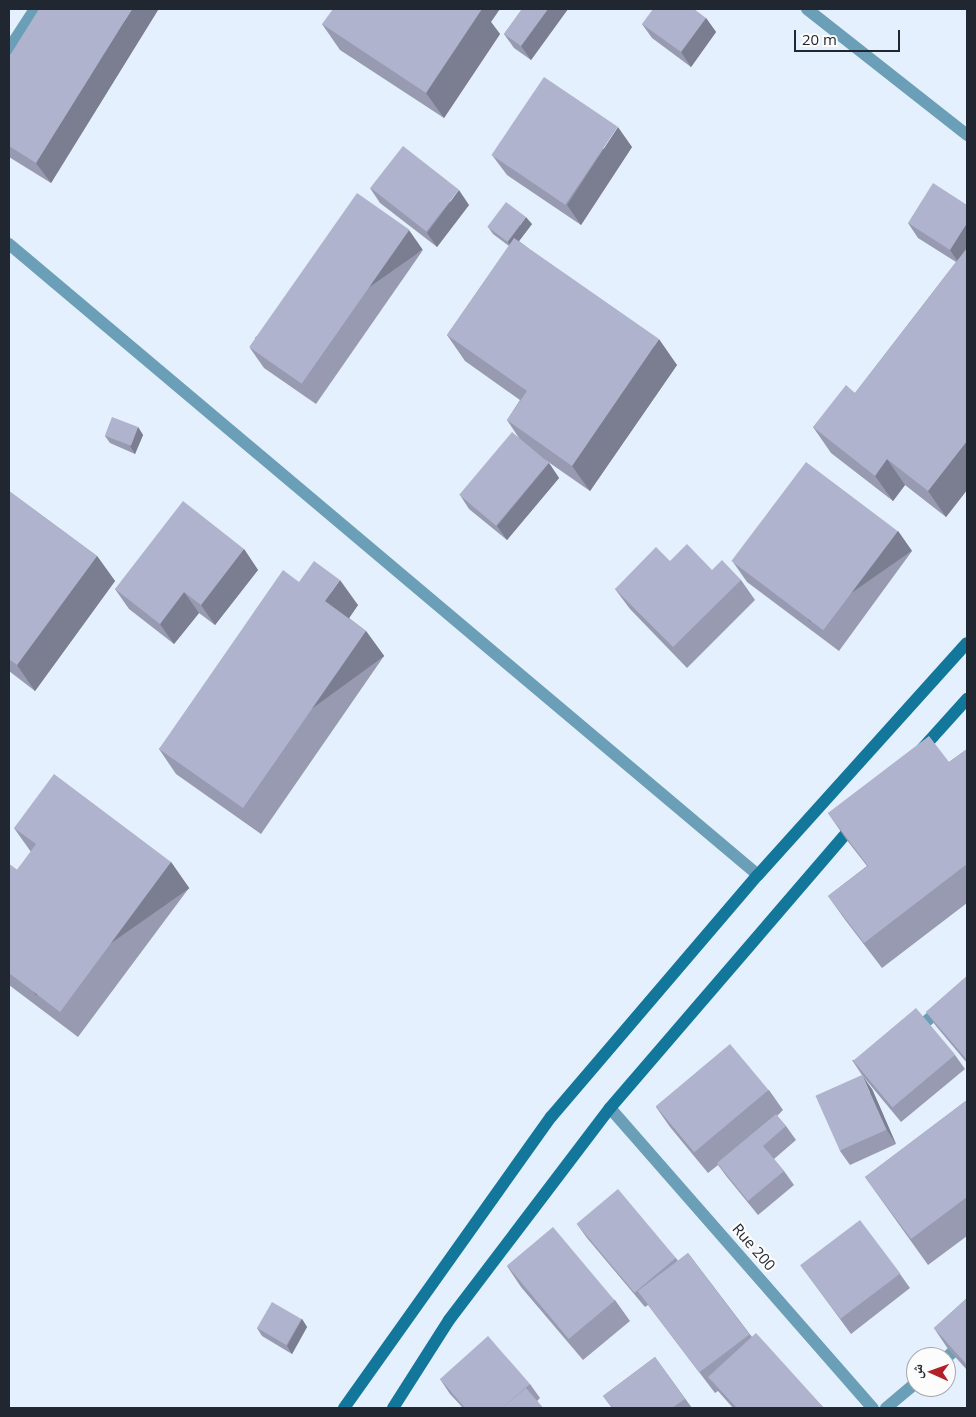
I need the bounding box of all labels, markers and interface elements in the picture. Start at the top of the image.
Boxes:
scale bar [796,20,902,52]
text: 20 m [802,29,837,49]
street label: Rue 200 [729,1220,779,1274]
north arrow [906,1347,956,1397]
text: ش [907,1364,926,1379]

